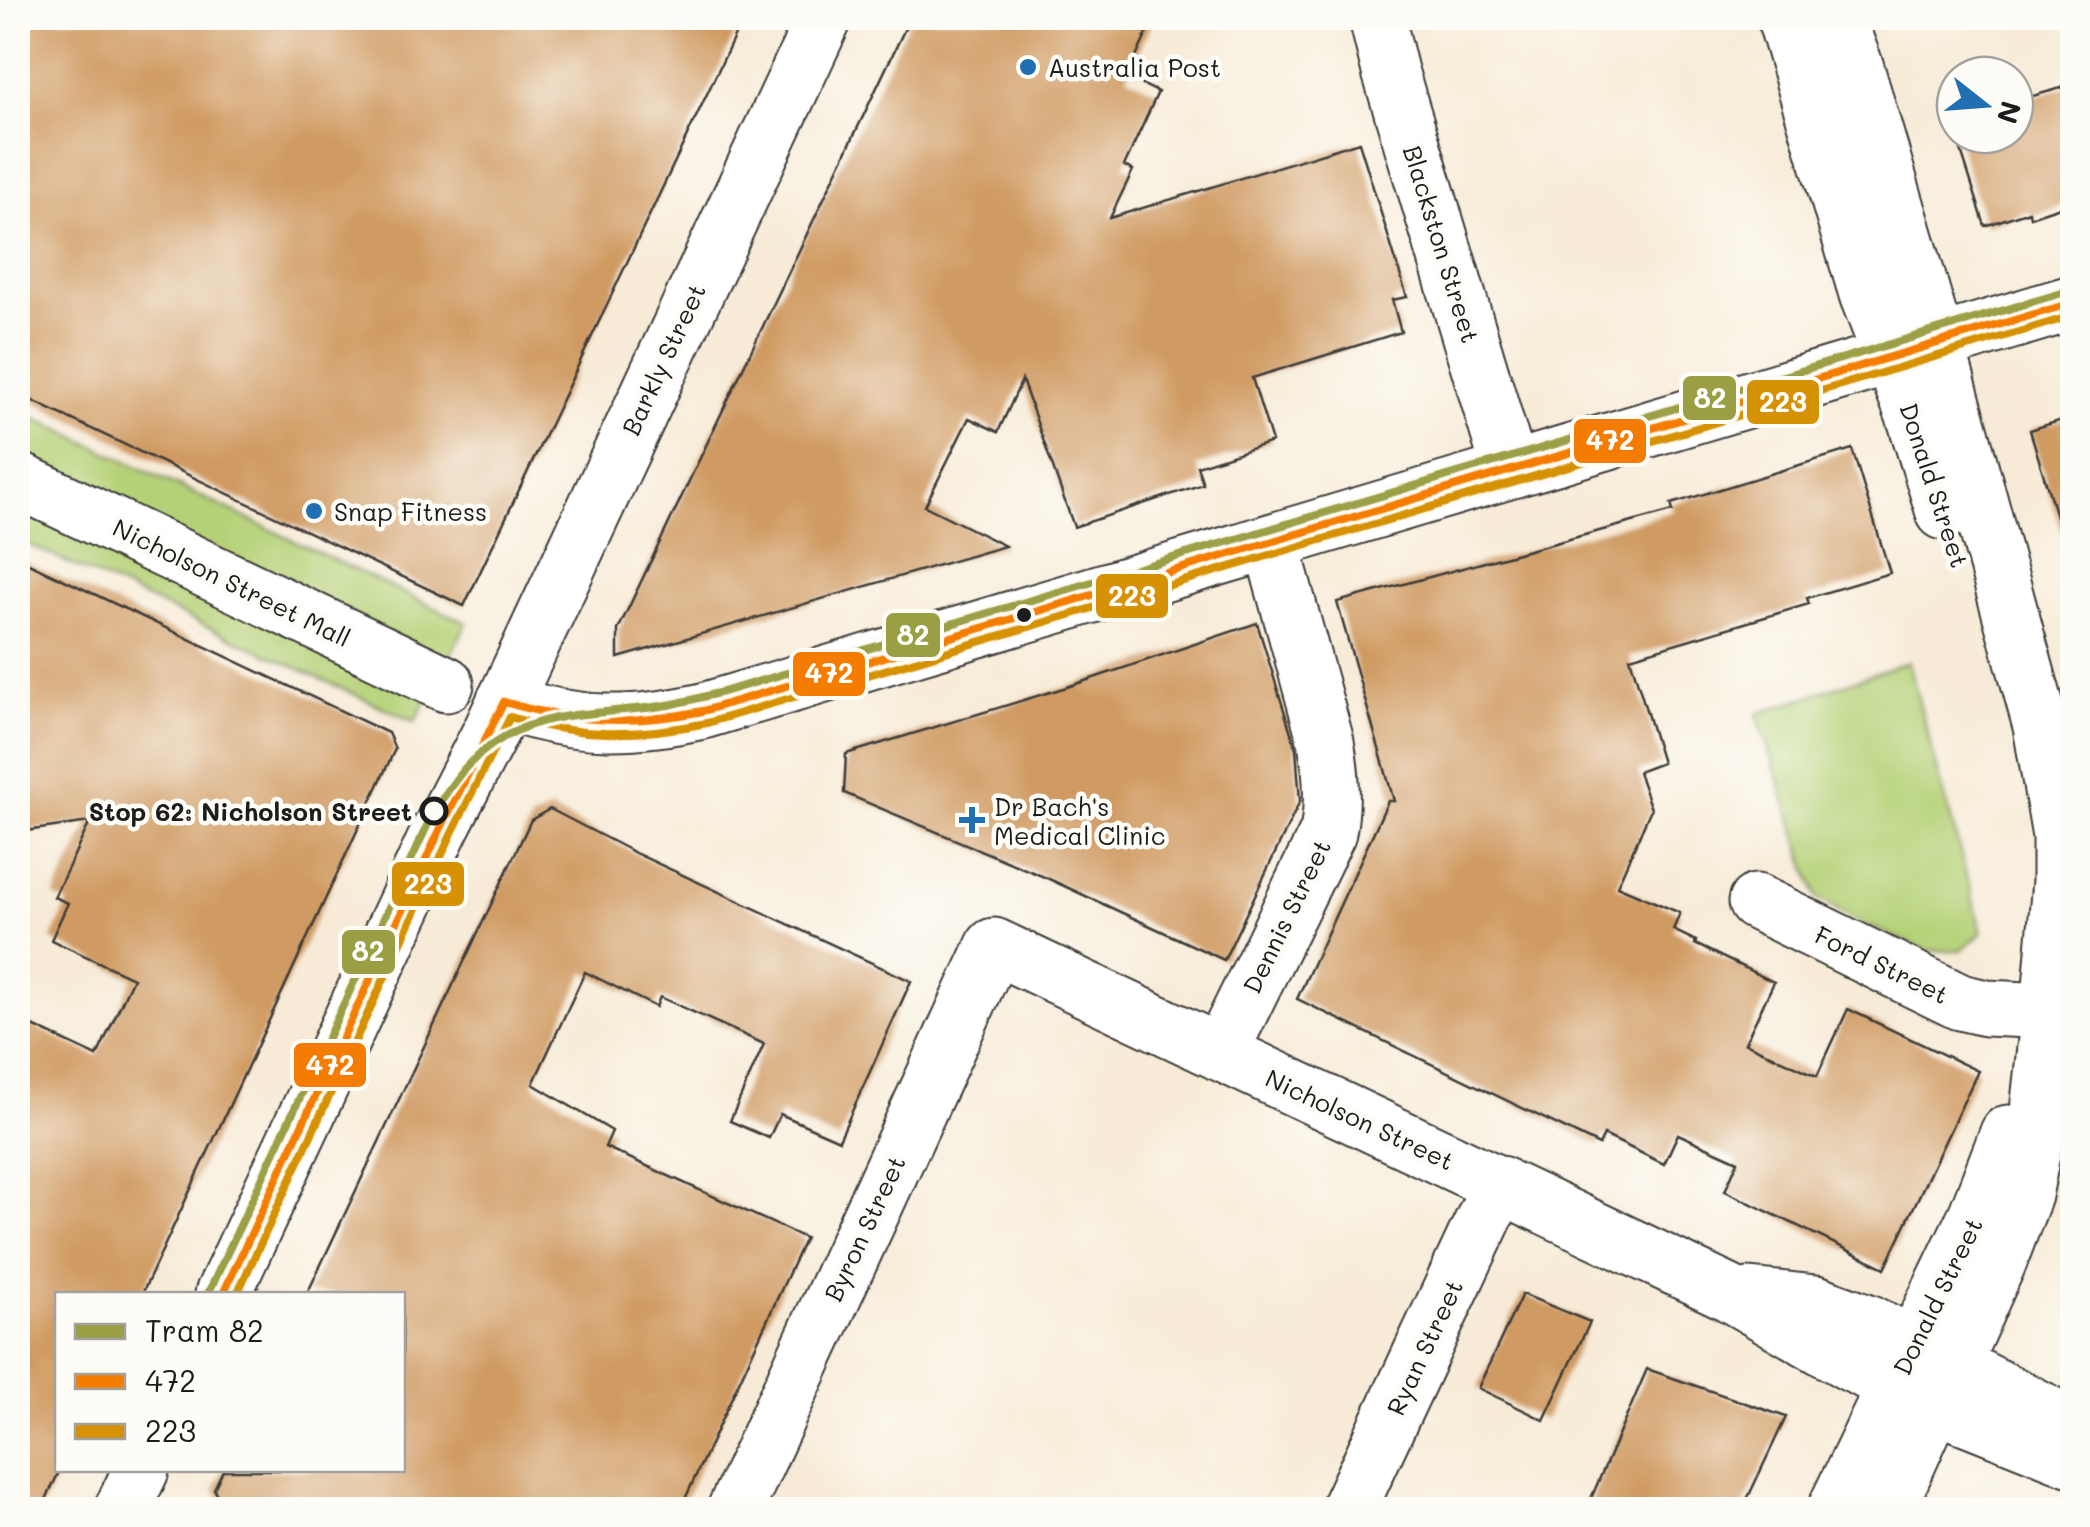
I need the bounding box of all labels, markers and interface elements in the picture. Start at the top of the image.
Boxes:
place label: Australia Post [1048,51,1221,83]
north arrow [1935,55,2035,155]
marker: Australia Post [1017,56,1039,78]
text: N [1990,97,2030,128]
street label: Blackston Street [1397,141,1487,347]
street label: Barkly Street [614,278,713,440]
line badge: 82 [1681,374,1738,422]
line badge: 223 [1745,378,1821,426]
text: 82 [1693,379,1727,415]
text: 223 [1759,383,1807,419]
street label: Donald Street [1893,399,1977,571]
line badge: 472 [1572,417,1648,465]
text: 472 [1585,421,1635,457]
place label: Snap Fitness [334,495,487,527]
marker: Snap Fitness [303,500,325,522]
street label: Nicholson Street Mall [108,511,356,653]
line badge: 223 [1094,572,1170,620]
text: 223 [1108,577,1156,613]
unlabelled marker [1014,605,1034,625]
line badge: 82 [884,611,942,659]
text: 82 [896,616,930,652]
line badge: 472 [791,650,867,698]
text: 472 [804,654,854,690]
place label: Dr Bach's Medical Clinic [994,790,1165,851]
place label: Stop 62: Nicholson Street [89,795,412,827]
marker: Stop 62: Nicholson Street [421,798,447,824]
marker: Dr Bach's Medical Clinic [959,807,985,833]
street label: Dennis Street [1235,834,1337,998]
line badge: 223 [390,860,466,908]
text: 223 [404,865,452,901]
street label: Ford Street [1810,918,1954,1010]
line badge: 82 [340,928,397,976]
text: 82 [351,932,385,968]
line badge: 472 [292,1041,368,1089]
text: 472 [305,1046,355,1082]
street label: Nicholson Street [1261,1061,1459,1177]
street label: Byron Street [816,1150,913,1307]
street label: Donald Street [1885,1212,1989,1380]
street label: Ryan Street [1379,1274,1470,1420]
legend [55,1292,405,1472]
text: Tram 82 [145,1310,264,1350]
text: 472 [145,1360,196,1400]
text: 223 [145,1410,196,1450]

